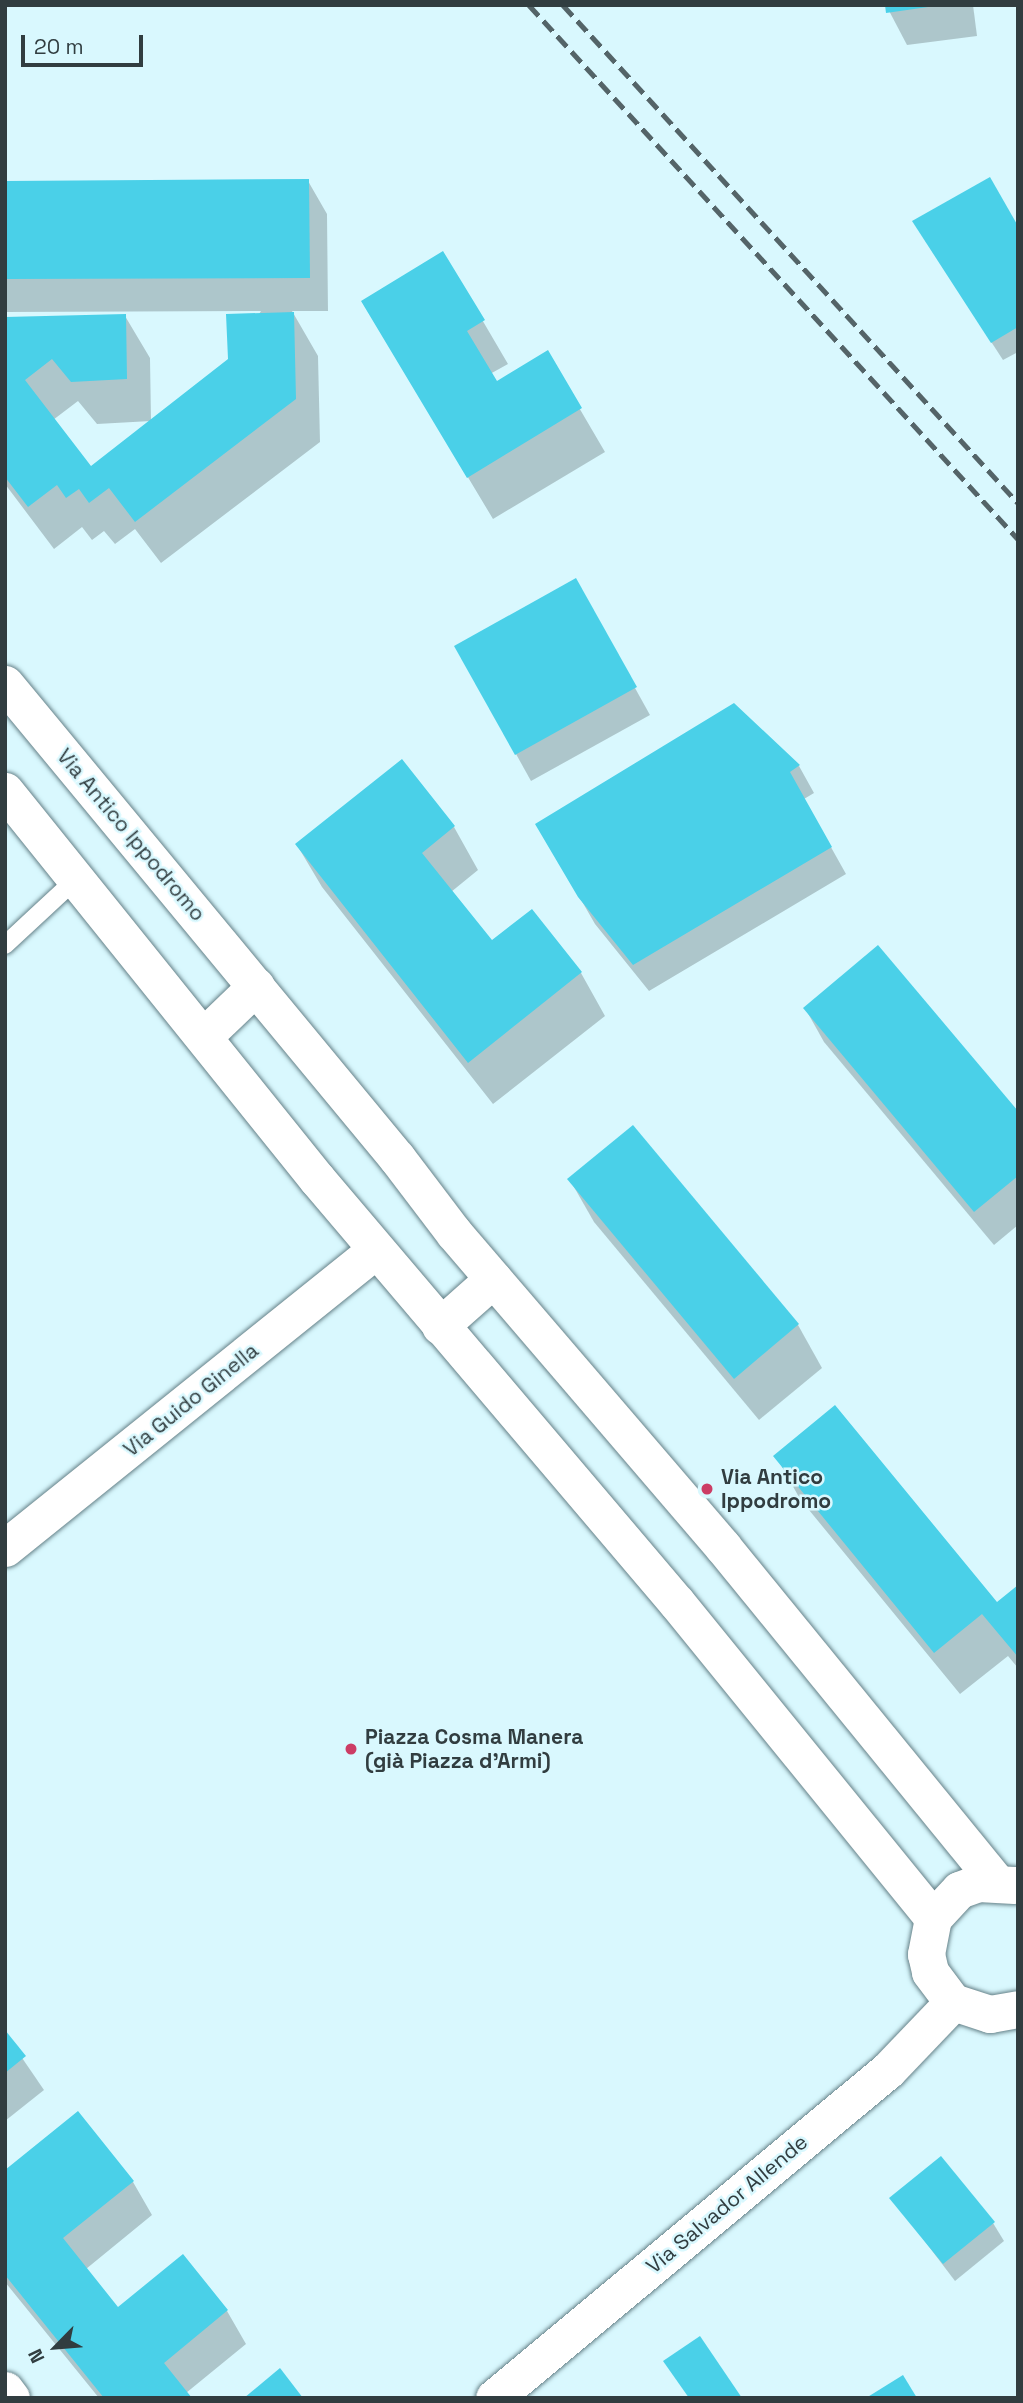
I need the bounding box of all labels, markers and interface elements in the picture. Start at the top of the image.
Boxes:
scale bar [24,21,147,65]
text: 20 m [34,33,84,60]
street label: Via Antico Ippodromo [51,744,211,926]
street label: Via Guido Ginella [119,1338,263,1462]
place label: Via Antico Ippodromo [721,1464,831,1514]
marker: Via Antico Ippodromo [699,1481,715,1497]
place label: Piazza Cosma Manera (già Piazza d'Armi) [365,1724,583,1774]
marker: Piazza Cosma Manera (già Piazza d'Armi) [343,1741,359,1757]
street label: Via Salvador Allende [641,2129,813,2279]
north arrow [21,2312,91,2382]
text: N [22,2345,51,2367]

